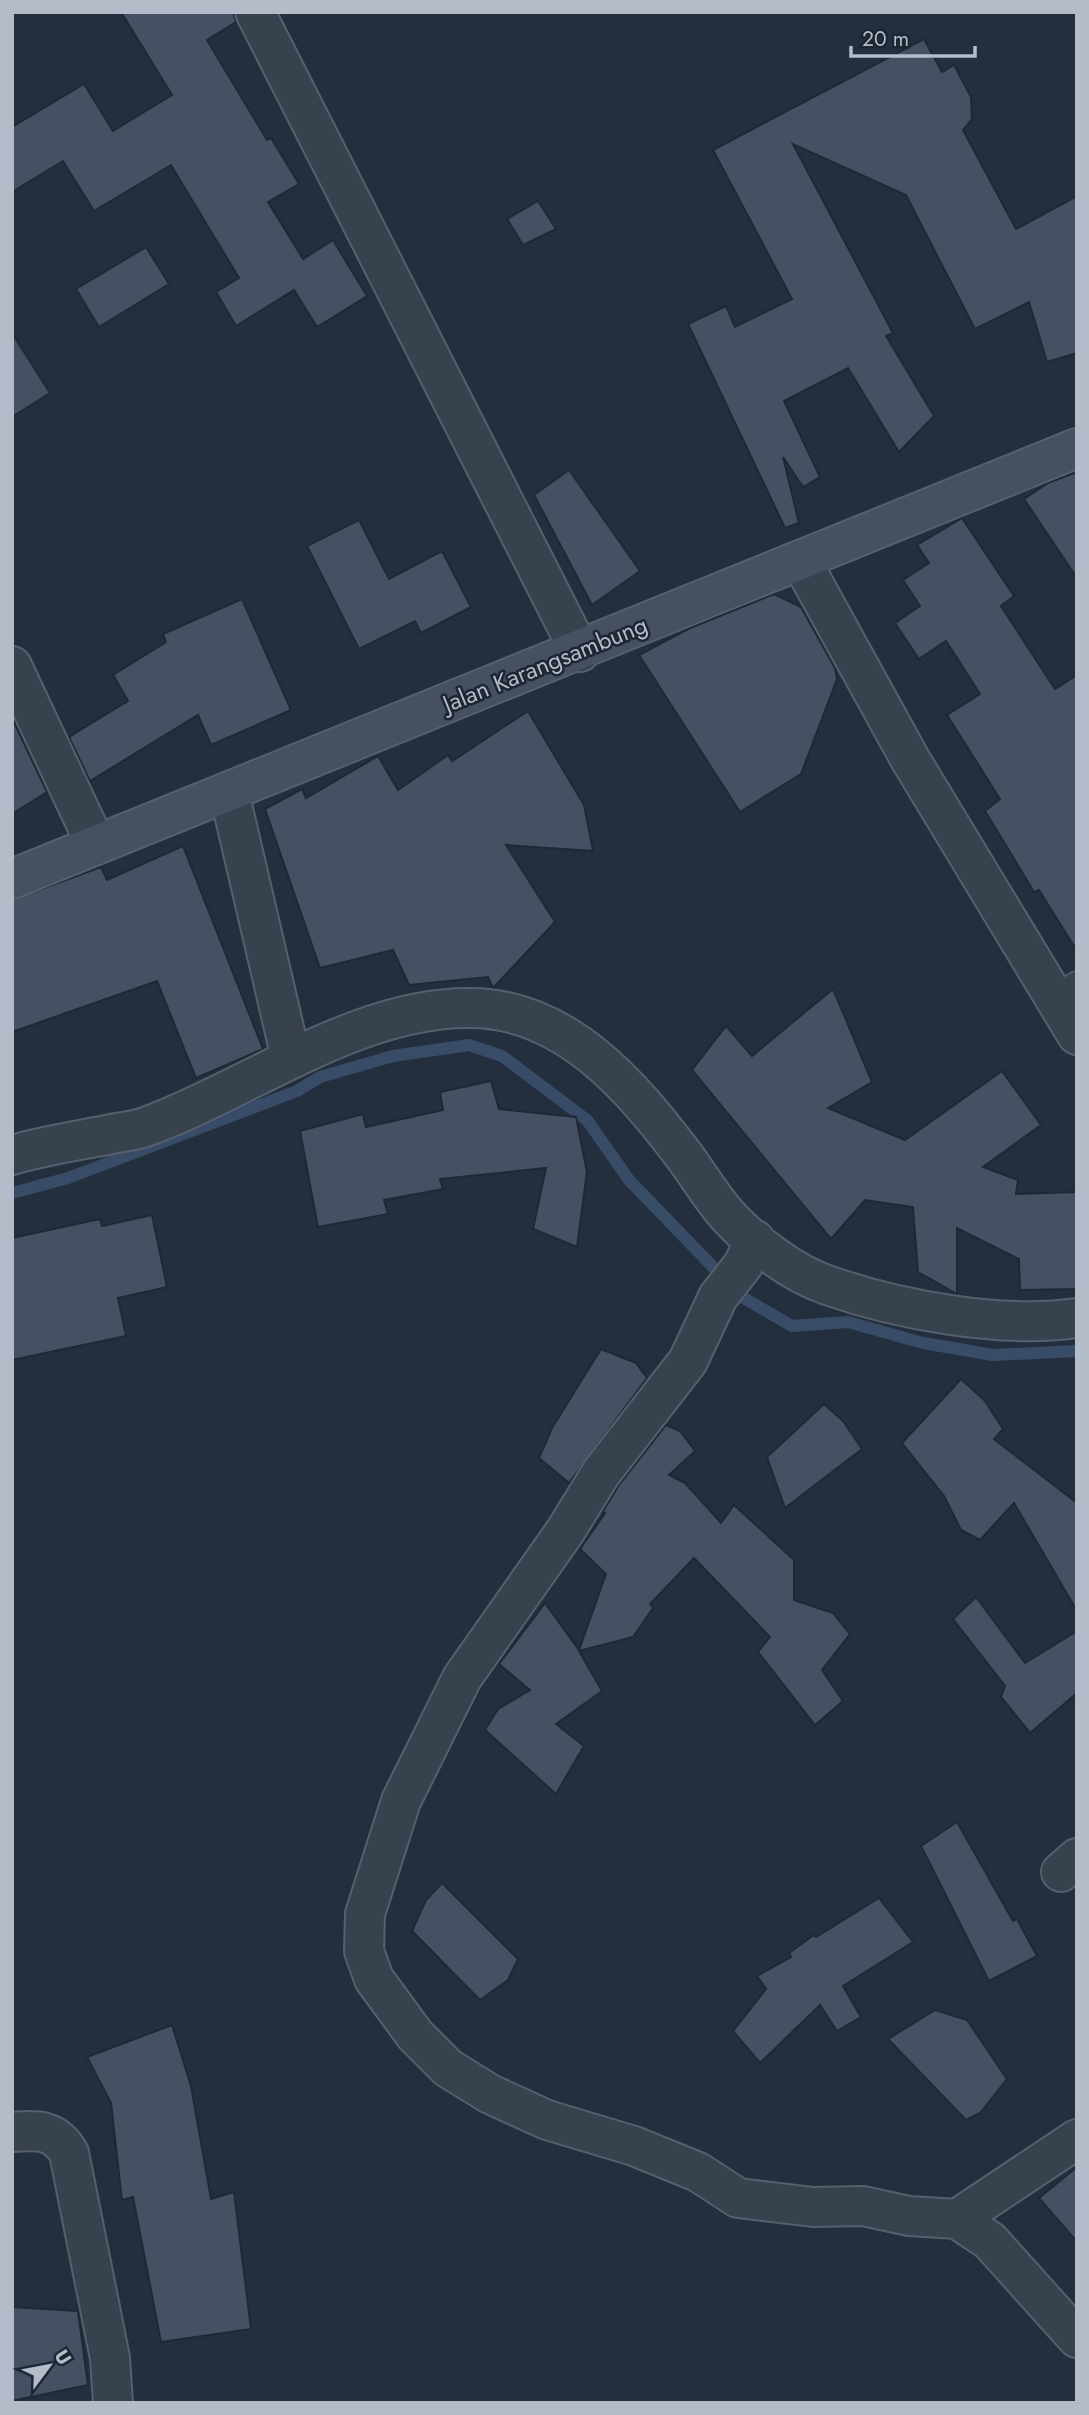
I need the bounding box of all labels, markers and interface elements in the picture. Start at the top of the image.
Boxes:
scale bar [851,14,975,58]
text: 20 m [862,24,909,54]
street label: Jalan Karangsambung [435,607,653,722]
north arrow [14,2331,84,2401]
text: U [48,2344,78,2370]

